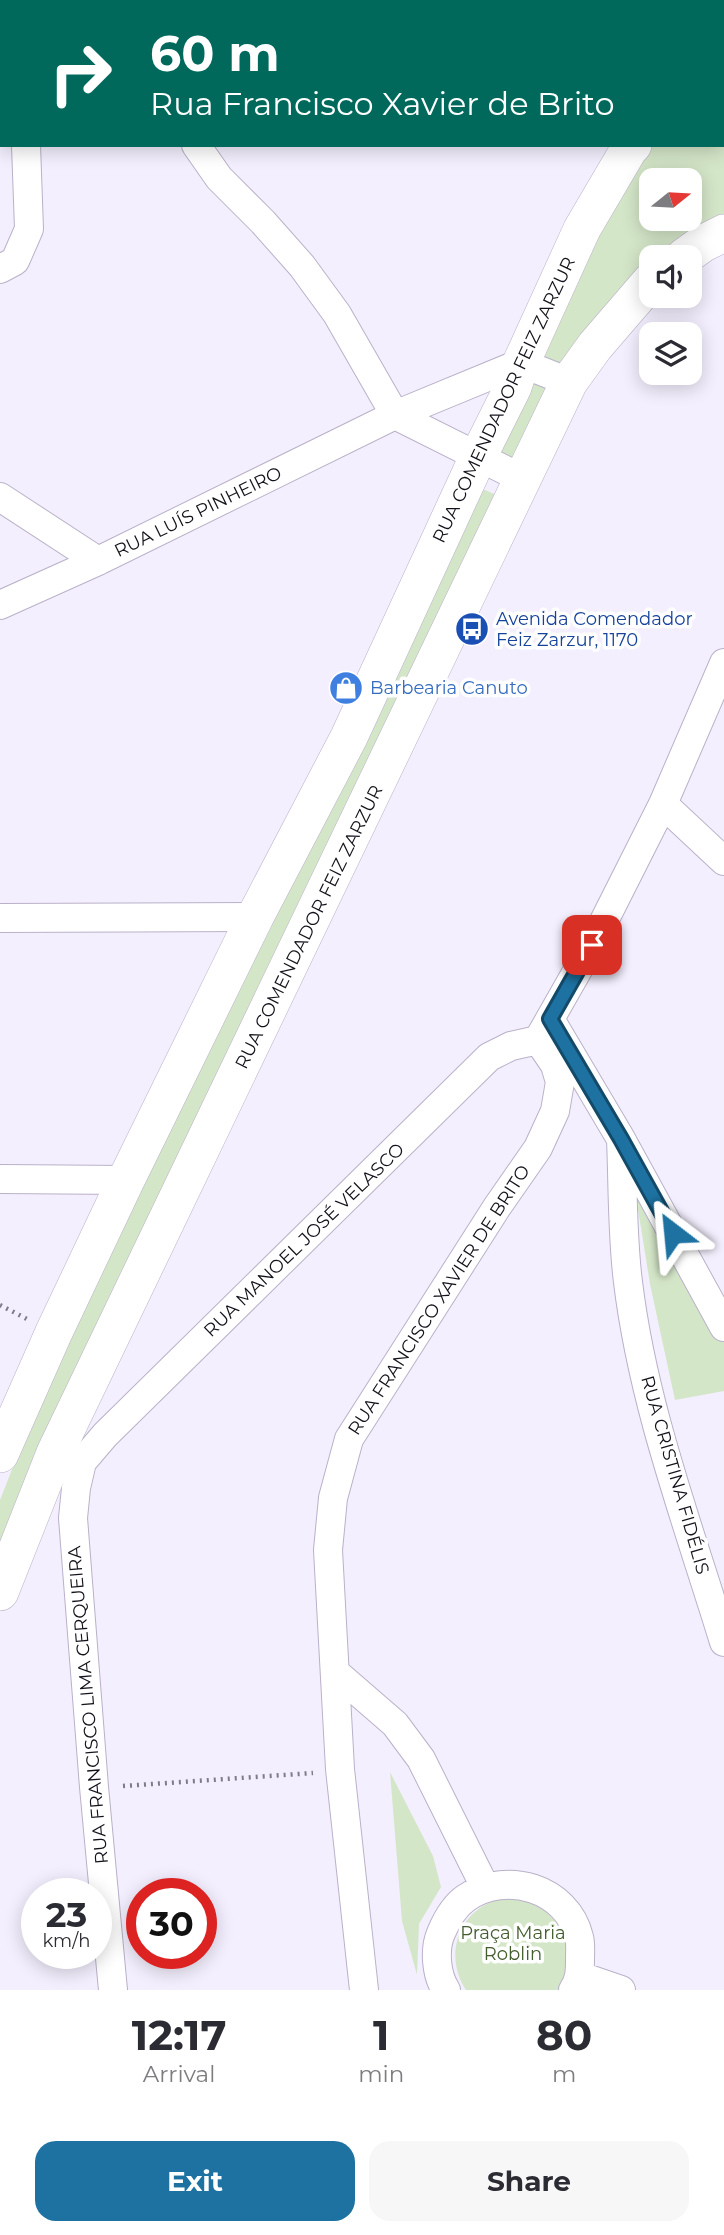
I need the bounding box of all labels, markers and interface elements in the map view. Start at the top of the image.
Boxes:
text: 60 m [150,24,280,83]
icon: right [35,28,126,119]
text: Rua Francisco Xavier de Brito [150,84,615,123]
north arrow [639,168,702,231]
map controls [639,168,702,385]
button: sound [639,245,702,308]
street label: RUA COMENDADOR FEIZ ZARZUR [428,254,580,546]
button: layers [639,322,702,385]
street label: RUA LUÍS PINHEIRO [111,462,285,562]
place label: Avenida Comendador Feiz Zarzur, 1170 [496,608,693,651]
bus stop icon: Avenida Comendador Feiz Zarzur, 1170 [453,610,491,648]
shop icon: Barbearia Canuto [327,669,365,707]
place label: Barbearia Canuto [370,677,528,699]
street label: RUA COMENDADOR FEIZ ZARZUR [231,782,387,1072]
pin [562,915,622,975]
icon: arrive [573,926,611,964]
street label: RUA MANOEL JOSÉ VELASCO [199,1138,409,1342]
street label: RUA FRANCISCO XAVIER DE BRITO [343,1161,535,1439]
position arrow [636,1196,710,1270]
street label: RUA CRISTINA FIDÉLIS [636,1373,714,1577]
street label: RUA FRANCISCO LIMA CERQUEIRA [63,1545,113,1865]
speed limit sign: 30 [126,1878,217,1969]
text: 23 [46,1893,87,1936]
park label: Praça Maria Roblin [460,1922,566,1965]
text: km/h [42,1930,91,1952]
text: 12:17 [132,2009,226,2061]
text: 1 [373,2009,389,2061]
text: 80 [536,2009,592,2061]
text: Arrival [143,2060,215,2088]
text: min [358,2060,404,2088]
text: m [552,2060,576,2088]
button: Exit [35,2141,355,2221]
button: Share [369,2141,689,2221]

